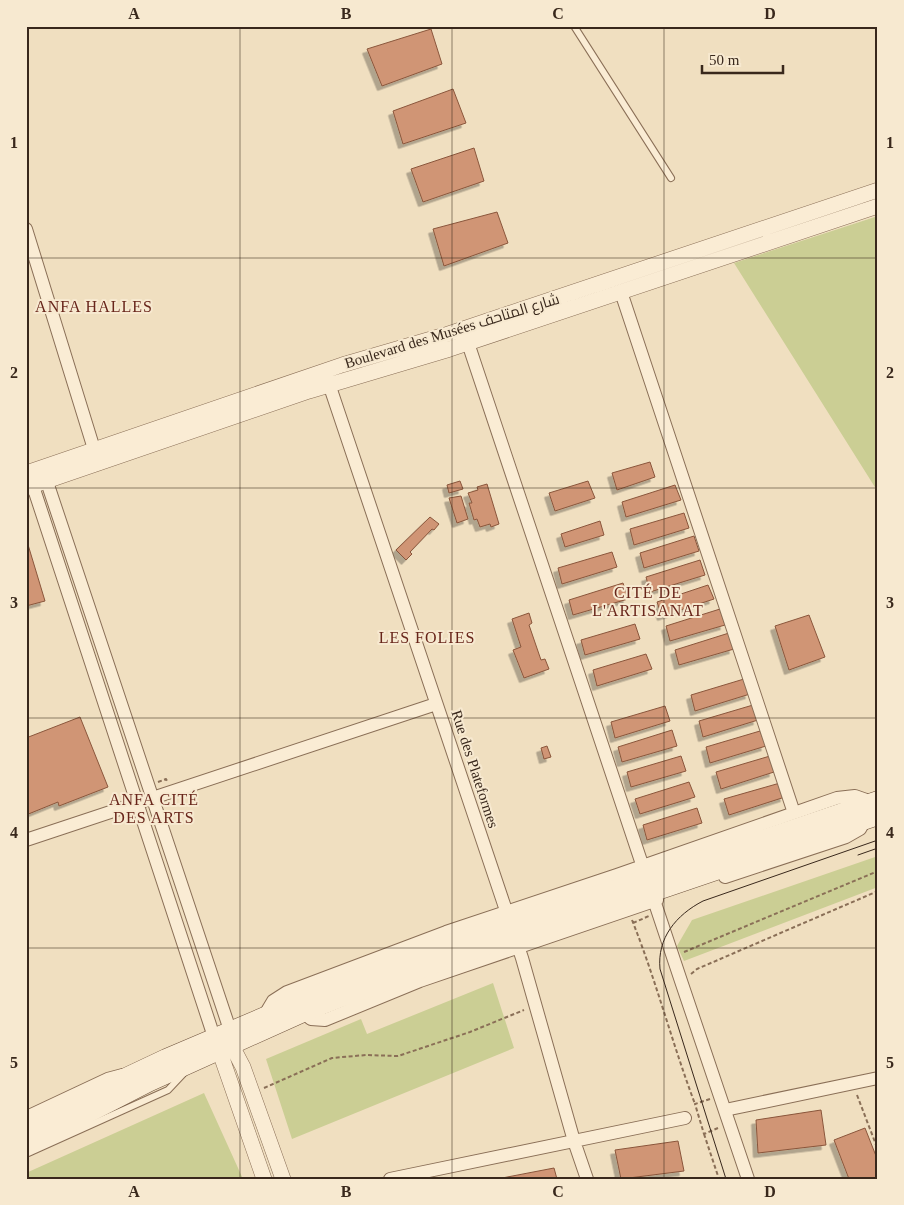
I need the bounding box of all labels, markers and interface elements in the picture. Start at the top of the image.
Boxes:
text: A [128,5,140,22]
text: B [341,5,352,22]
text: C [552,5,564,22]
text: D [764,5,776,22]
scale bar [702,42,783,74]
text: 50 m [709,52,740,68]
text: 1 [10,134,18,151]
text: 1 [886,134,894,151]
street label: Boulevard des Musées شارع المتاحف [343,291,562,374]
district label: ANFA HALLES [35,298,153,315]
text: 2 [10,364,18,381]
text: 2 [886,364,894,381]
district label: CITÉ DE L'ARTISANAT [592,583,704,619]
text: 3 [10,594,18,611]
text: 3 [886,594,894,611]
district label: LES FOLIES [379,629,475,646]
street label: Rue des Plateformes [448,708,502,830]
district label: ANFA CITÉ DES ARTS [109,790,199,826]
text: 4 [10,824,18,841]
text: 4 [886,824,894,841]
text: 5 [10,1054,18,1071]
text: 5 [886,1054,894,1071]
text: A [128,1183,140,1200]
text: B [341,1183,352,1200]
text: C [552,1183,564,1200]
text: D [764,1183,776,1200]

